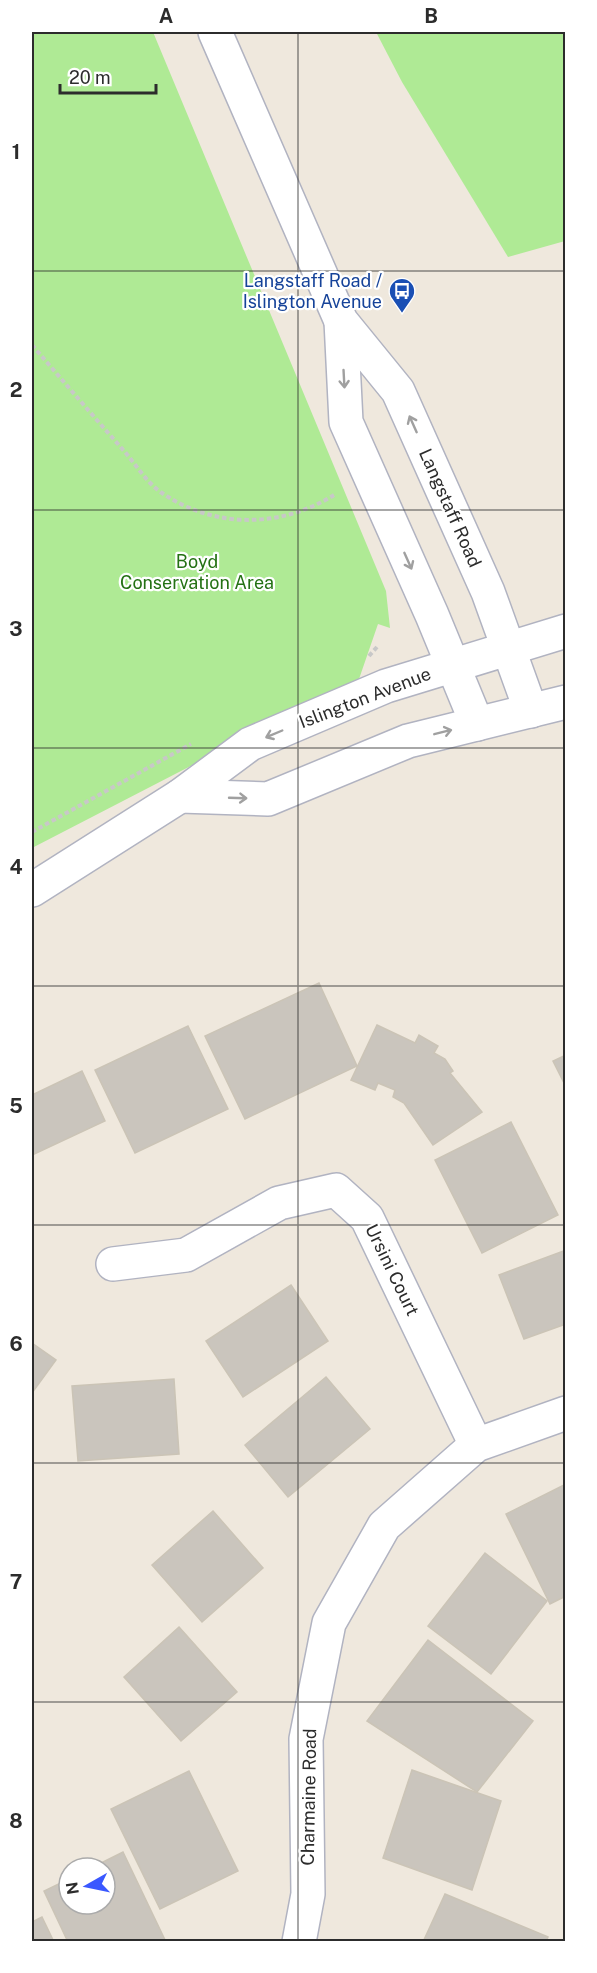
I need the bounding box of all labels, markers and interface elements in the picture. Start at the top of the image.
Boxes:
text: A [159,4,173,28]
text: B [424,4,438,28]
scale bar [60,57,156,95]
text: 20 m [69,67,111,88]
text: 1 [12,140,20,164]
place label: Langstaff Road / Islington Avenue [243,270,383,312]
bus stop icon: Langstaff Road / Islington Avenue [387,276,417,314]
one-way arrow [338,369,349,389]
text: 2 [10,378,22,402]
one-way arrow [407,415,418,434]
street label: Langstaff Road [415,445,486,570]
park label: Boyd Conservation Area [120,551,274,593]
one-way arrow [403,551,414,570]
text: 3 [9,617,23,641]
street label: Islington Avenue [296,663,434,732]
one-way arrow [433,726,452,738]
one-way arrow [265,729,283,740]
one-way arrow [228,792,248,803]
text: 4 [9,855,23,879]
text: 5 [9,1094,23,1118]
street label: Ursini Court [361,1221,424,1319]
text: 6 [9,1332,23,1356]
text: 7 [10,1570,22,1594]
street label: Charmaine Road [297,1728,320,1866]
text: 8 [9,1809,23,1833]
north arrow [57,1856,117,1916]
text: N [62,1881,83,1896]

